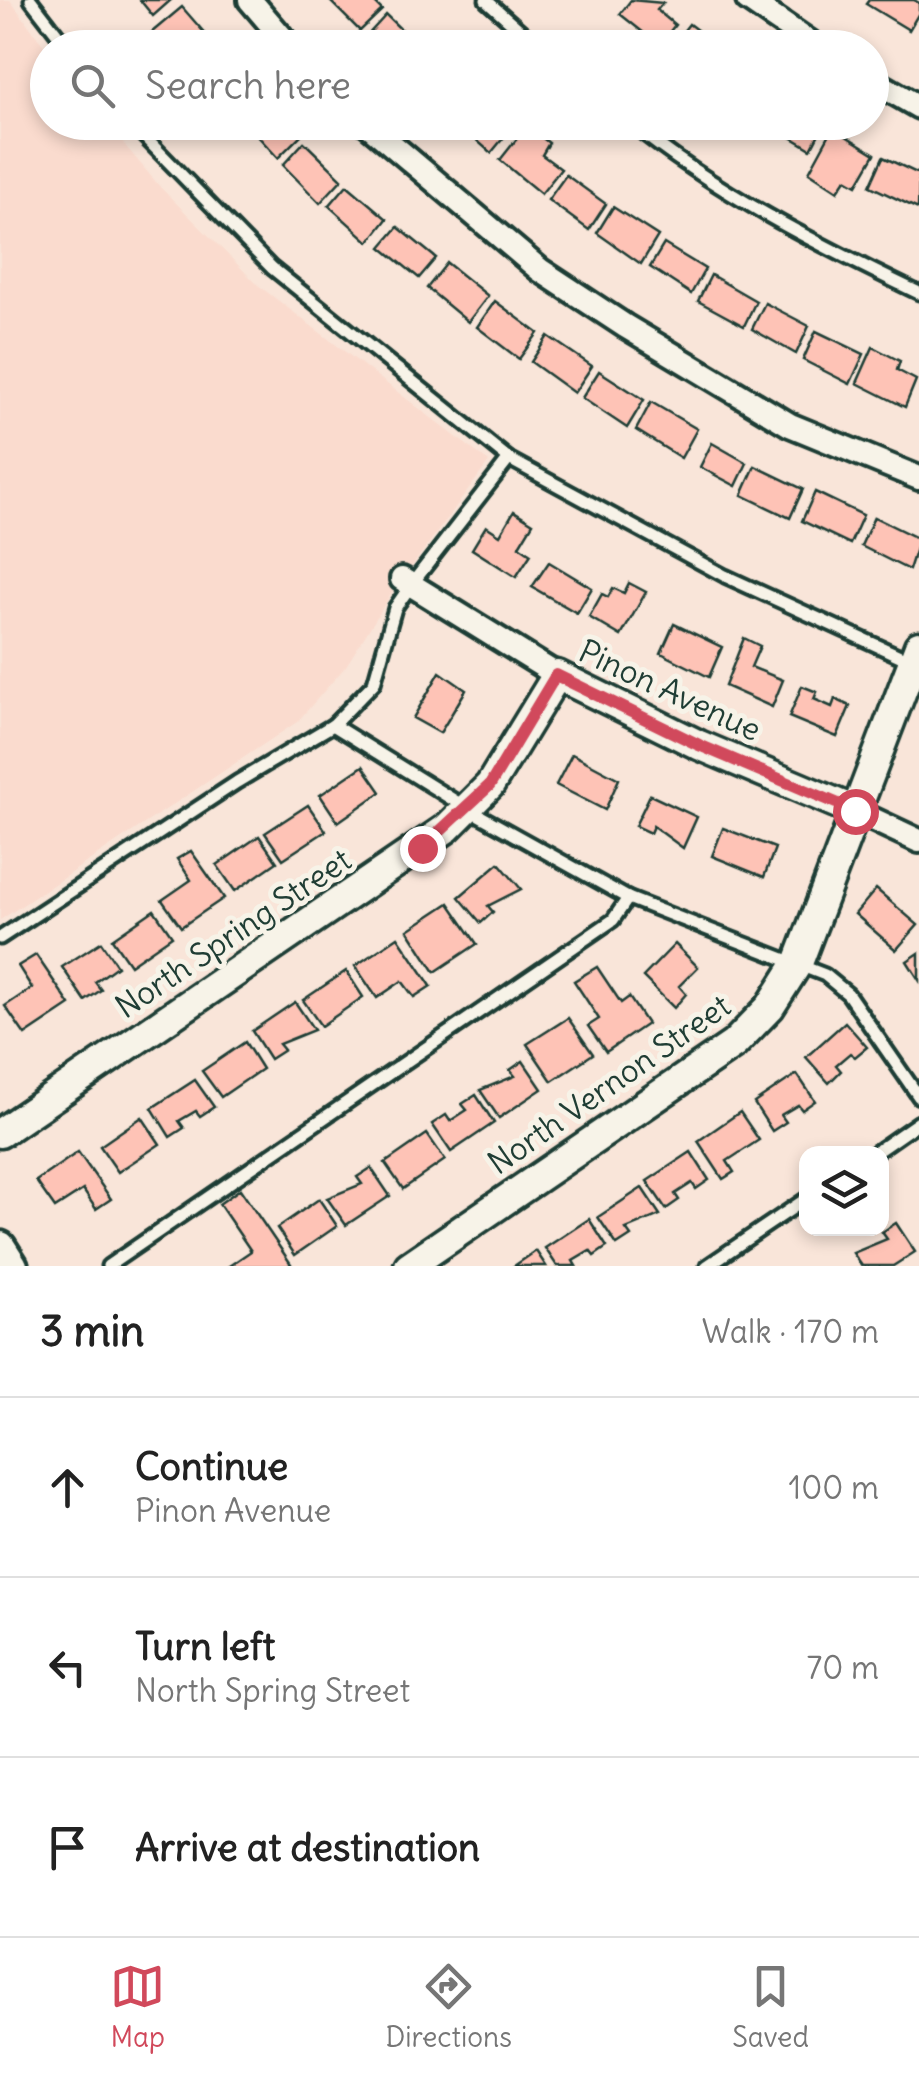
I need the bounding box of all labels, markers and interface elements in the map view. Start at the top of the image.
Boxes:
search box [30,30,889,140]
icon: search [65,58,120,113]
text: Search here [145,62,351,109]
street label: Pinon Avenue [572,630,768,750]
route start [833,789,879,835]
route end [400,826,446,872]
street label: North Spring Street [107,839,359,1027]
street label: North Vernon Street [480,985,738,1183]
map controls [799,1146,889,1236]
button: layers [799,1146,889,1236]
text: 3 min [40,1305,144,1357]
text: Walk · 170 m [702,1311,879,1352]
text: Continue [135,1443,288,1490]
icon: ahead [40,1460,95,1515]
text: 100 m [789,1467,879,1508]
text: Pinon Avenue [135,1490,331,1531]
text: Turn left [135,1623,275,1670]
icon: left [40,1640,95,1695]
text: 70 m [807,1647,879,1688]
text: North Spring Street [135,1670,410,1711]
icon: arrive [40,1820,95,1875]
text: Arrive at destination [135,1824,480,1871]
tab: Map [110,1959,165,2055]
tab: Directions [385,1959,512,2055]
tab: Saved [732,1959,809,2055]

